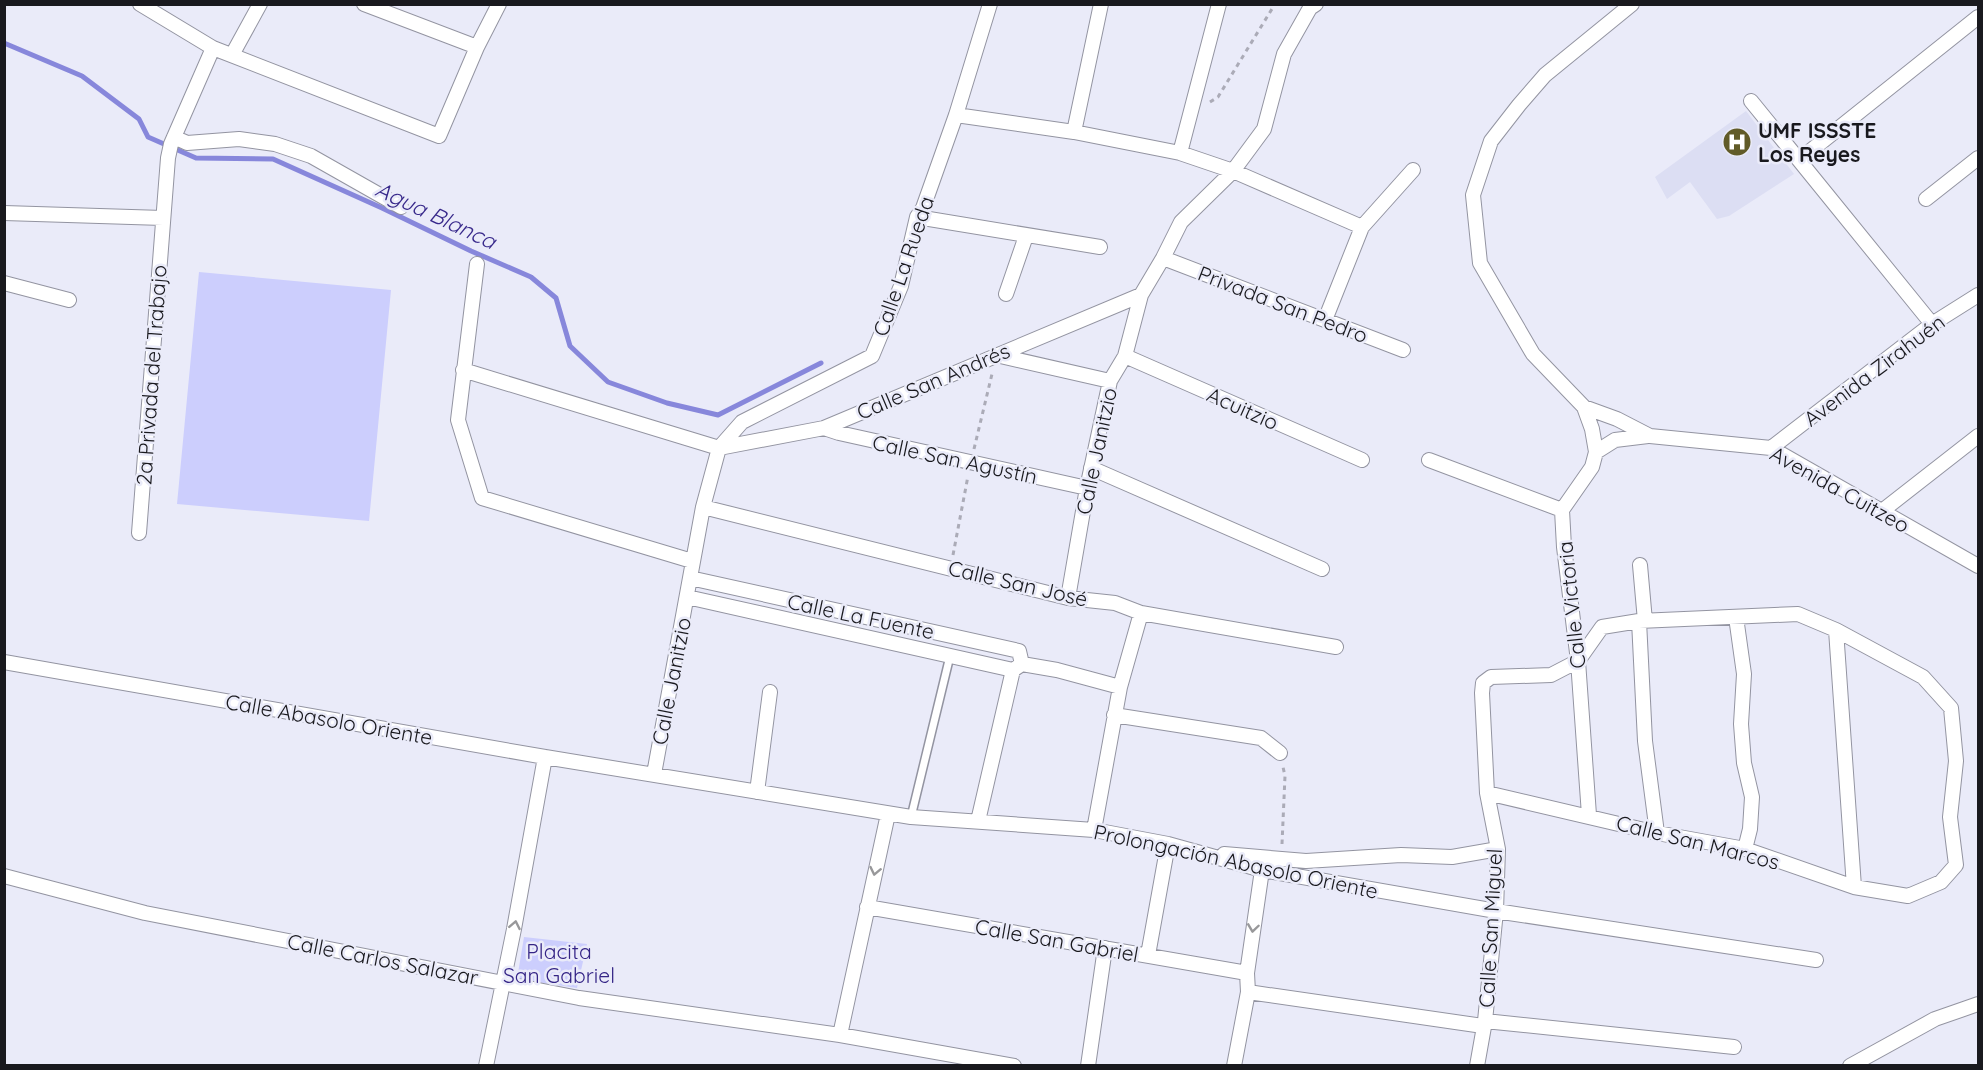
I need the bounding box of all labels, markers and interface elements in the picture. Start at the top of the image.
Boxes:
place label: UMF ISSSTE Los Reyes [1758,117,1876,167]
hospital icon: UMF ISSSTE Los Reyes [1721,126,1753,158]
water label: Agua Blanca [371,175,502,256]
street label: Calle La Rueda [867,193,939,339]
street label: Privada San Pedro [1194,260,1372,348]
street label: 2a Privada del Trabajo [130,264,172,486]
street label: Avenida Zirahuén [1798,308,1950,432]
street label: Calle San Andrés [853,337,1013,425]
street label: Acuitzio [1203,381,1283,435]
street label: Calle Janitzio [1070,385,1122,517]
street label: Calle San Agustín [870,429,1040,489]
street label: Avenida Cuitzeo [1766,440,1914,538]
street label: Calle Victoria [1551,540,1591,670]
street label: Calle San José [946,554,1090,612]
street label: Calle La Fuente [785,588,937,644]
street label: Calle Janitzio [646,615,696,747]
street label: Calle Abasolo Oriente [224,688,434,750]
street label: Calle San Marcos [1614,809,1782,875]
street label: Prolongación Abasolo Oriente [1091,818,1381,904]
street label: Calle San Miguel [1473,848,1507,1008]
one-way arrow [869,866,882,876]
street label: Calle San Gabriel [973,913,1141,967]
one-way arrow [508,920,521,930]
one-way arrow [1248,923,1260,932]
street label: Calle Carlos Salazar [285,928,481,990]
park label: Placita San Gabriel [503,938,615,988]

